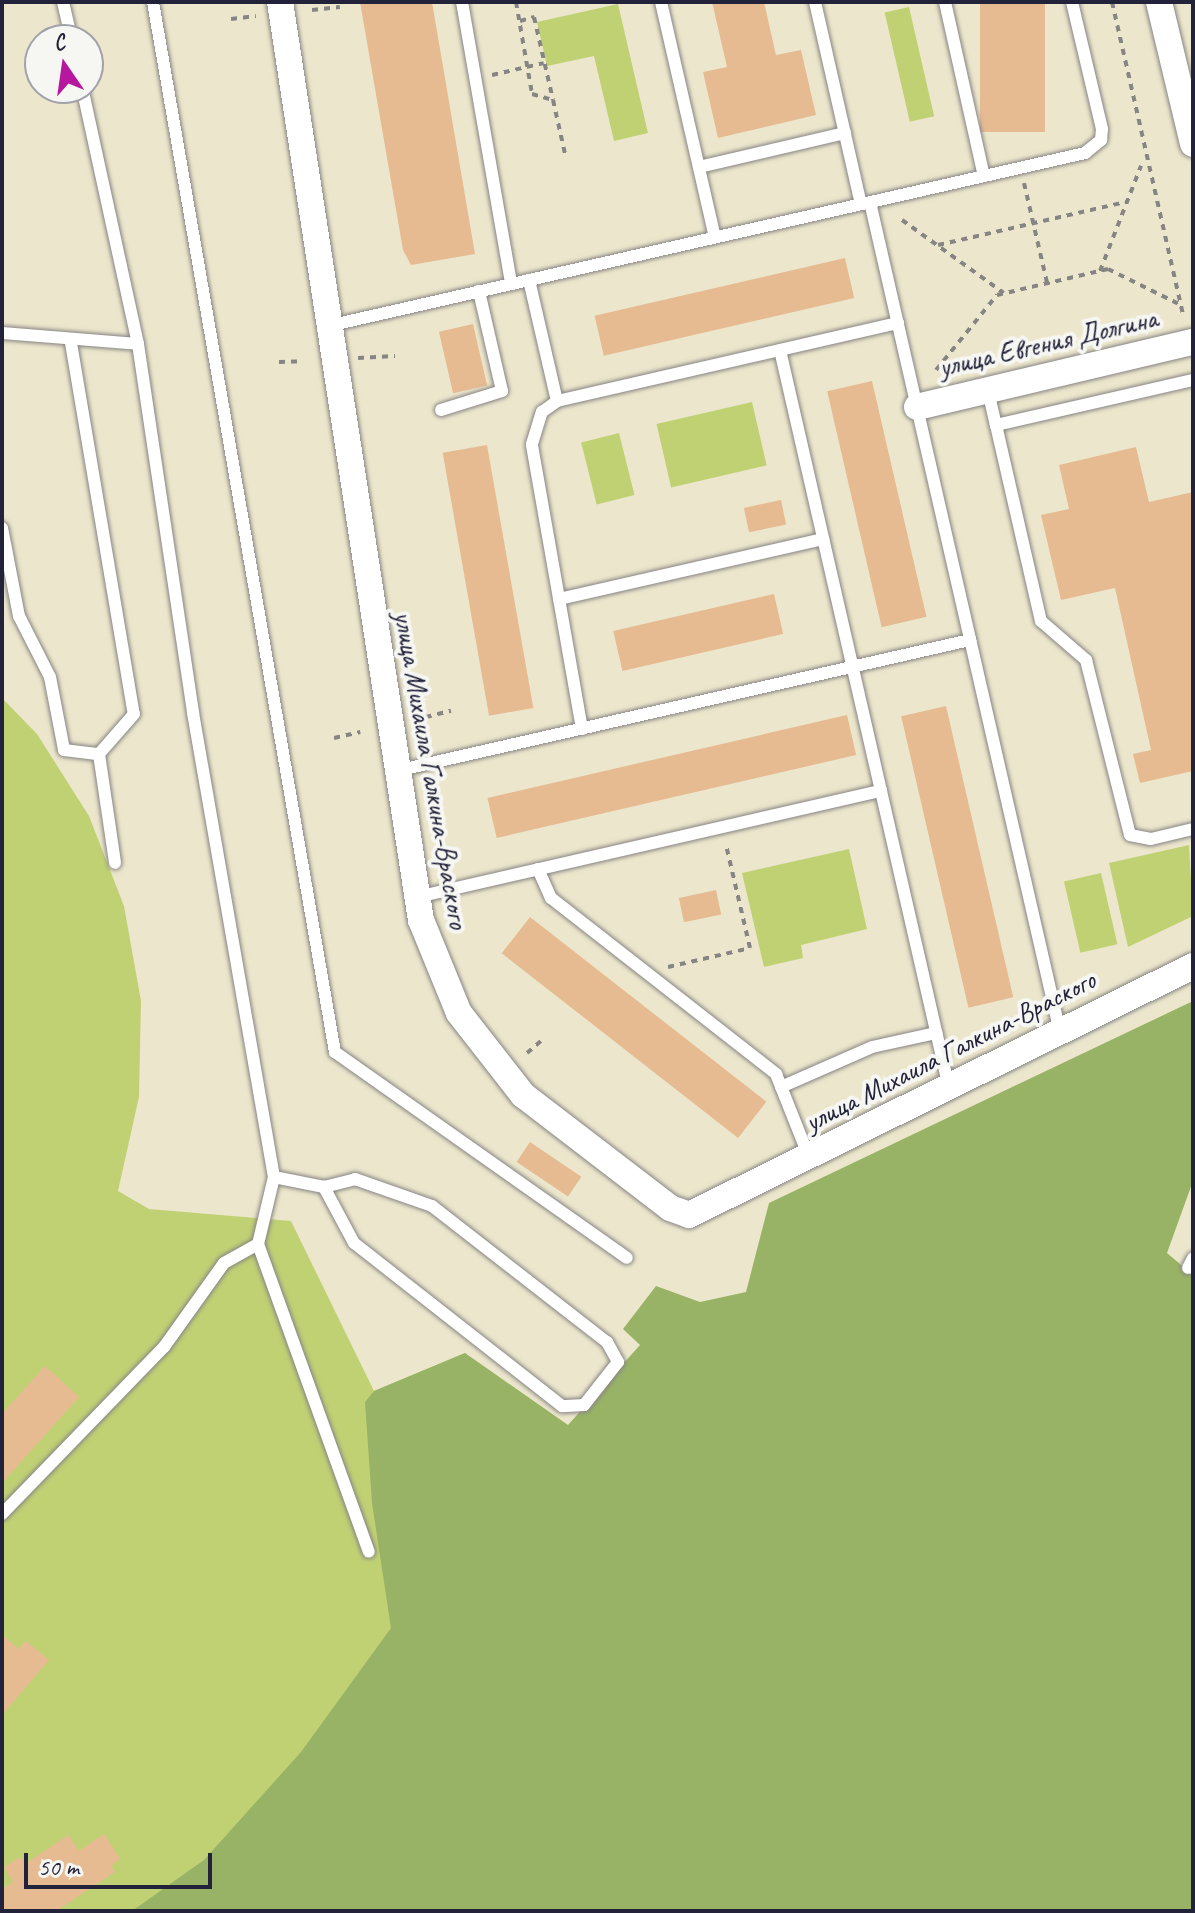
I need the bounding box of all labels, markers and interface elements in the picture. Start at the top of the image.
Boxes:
north arrow [24,24,104,104]
text: С [51,28,67,57]
street label: улица Евгения Долгина [935,301,1161,385]
street label: улица Михаила Галкина-Враского [387,610,475,930]
street label: улица Михаила Галкина-Враского [800,964,1100,1138]
scale bar [28,1837,216,1887]
text: 50 m [38,1852,79,1882]

